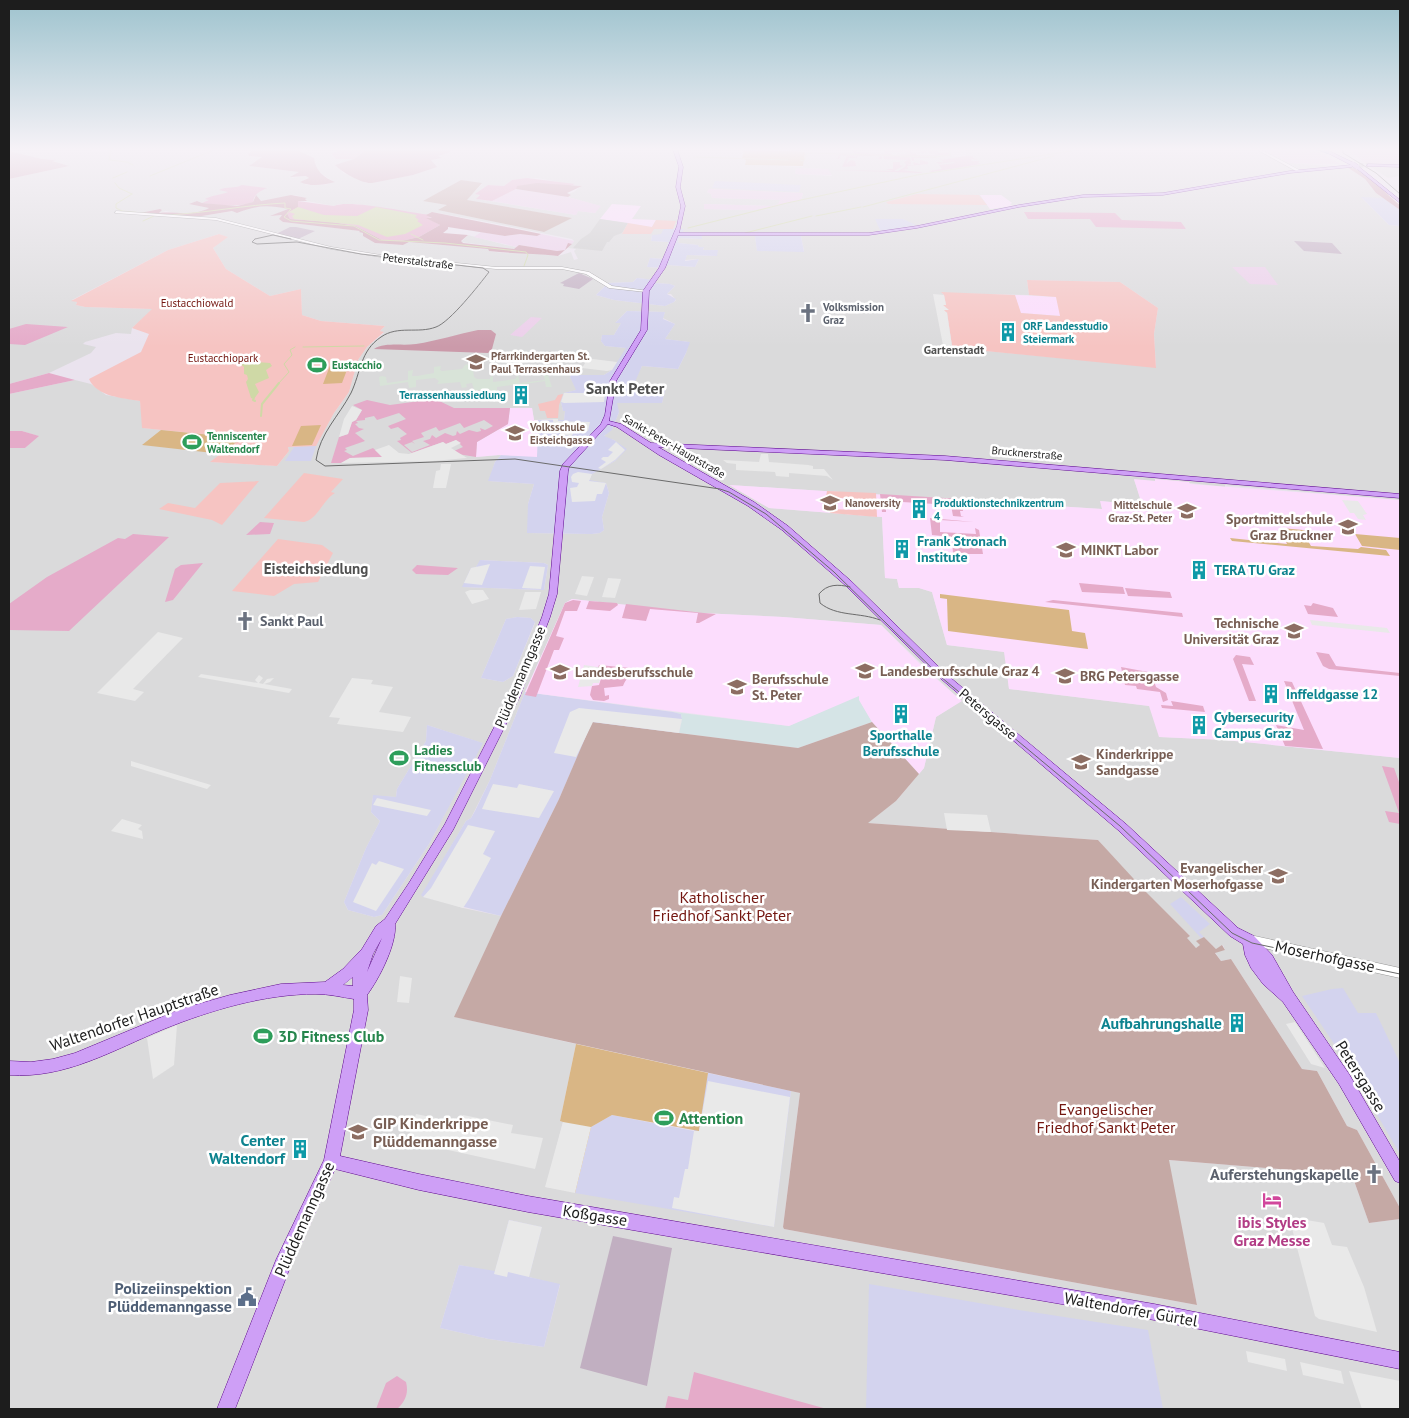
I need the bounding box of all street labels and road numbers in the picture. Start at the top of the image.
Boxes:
street label: Peterstalstraße [382,250,454,272]
street label: Sankt-Peter-Hauptstraße [620,411,728,481]
street label: Brucknerstraße [991,443,1064,463]
street label: Plüddemanngasse [490,623,550,731]
street label: Petersgasse [955,685,1021,743]
street label: Moserhofgasse [1273,936,1377,976]
street label: Waltendorfer Hauptstraße [47,979,221,1055]
street label: Petersgasse [1331,1037,1391,1115]
street label: Plüddemanngasse [270,1158,338,1280]
street label: Koßgasse [561,1200,629,1230]
street label: Waltendorfer Gürtel [1063,1287,1200,1331]

